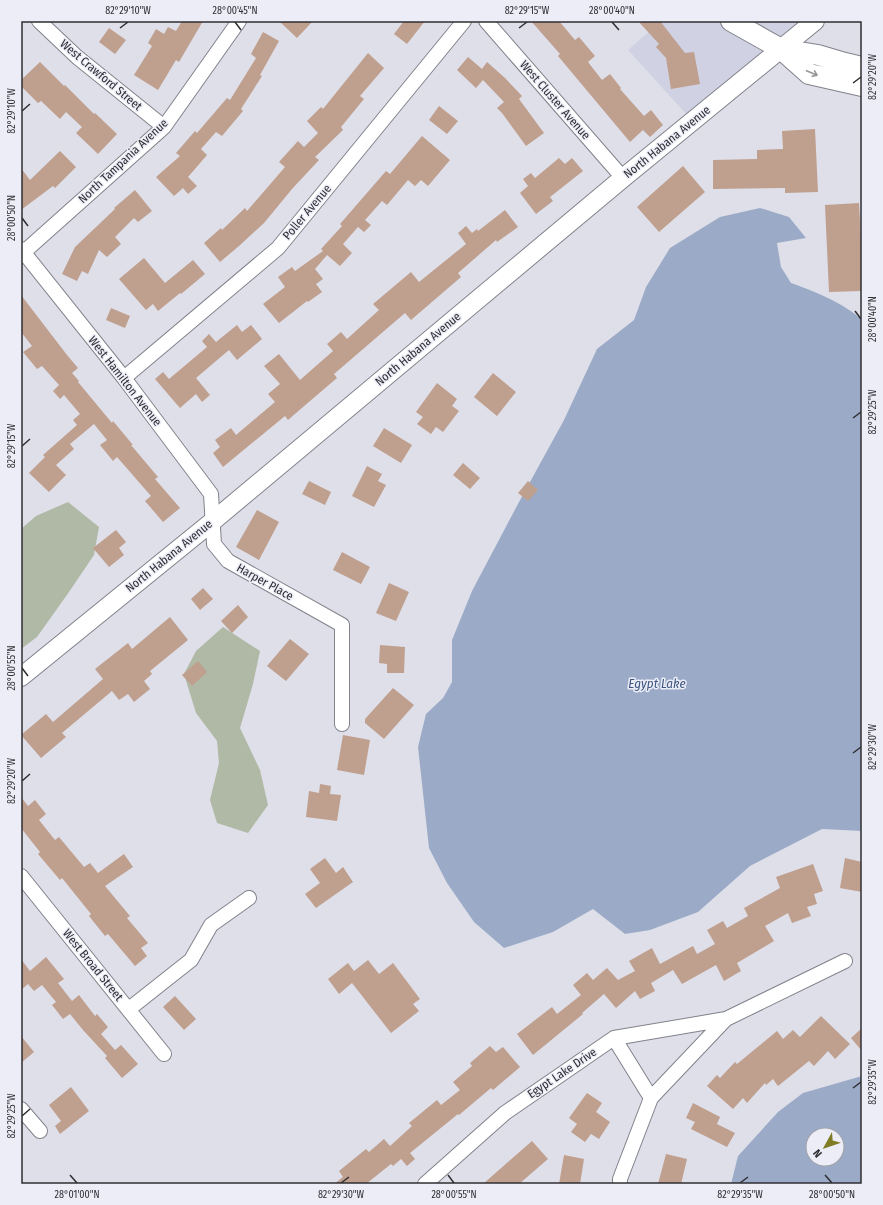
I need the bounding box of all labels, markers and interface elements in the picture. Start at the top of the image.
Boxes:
text: 82°29'10"W [105,5,151,17]
text: 28°00'45"N [213,5,257,17]
text: 82°29'15"W [505,5,550,17]
text: 28°00'40"N [589,5,635,17]
street label: West Crawford Street [57,37,145,113]
text: 82°29'20"W [867,53,879,100]
street label: West Cluster Avenue [517,58,593,142]
one-way arrow [805,70,817,77]
text: 82°29'10"W [6,88,18,134]
street label: North Habana Avenue [621,103,713,181]
street label: North Tampania Avenue [75,116,171,206]
street label: Poller Avenue [280,182,334,242]
text: 28°00'50"N [6,195,18,241]
text: 28°00'40"N [867,296,879,342]
street label: North Habana Avenue [372,309,464,389]
street label: West Hamilton Avenue [85,333,165,429]
text: 82°29'25"W [867,389,879,435]
text: 82°29'15"W [6,423,18,468]
street label: North Habana Avenue [123,517,215,595]
street label: Harper Place [234,561,296,603]
text: 28°00'55"N [6,645,18,691]
water label: Egypt Lake [628,676,686,691]
text: 82°29'30"W [867,723,879,770]
text: 82°29'20"W [6,757,18,804]
street label: West Broad Street [60,926,126,1004]
street label: Egypt Lake Drive [525,1045,599,1101]
text: 82°29'35"W [867,1059,879,1105]
text: 82°29'25"W [6,1093,18,1139]
north arrow [805,1127,845,1167]
text: N [811,1146,825,1160]
text: 28°01'00"N [54,1189,100,1201]
text: 82°29'30"W [318,1189,365,1201]
text: 28°00'55"N [431,1189,477,1201]
text: 82°29'35"W [717,1189,763,1201]
text: 28°00'50"N [809,1189,855,1201]

